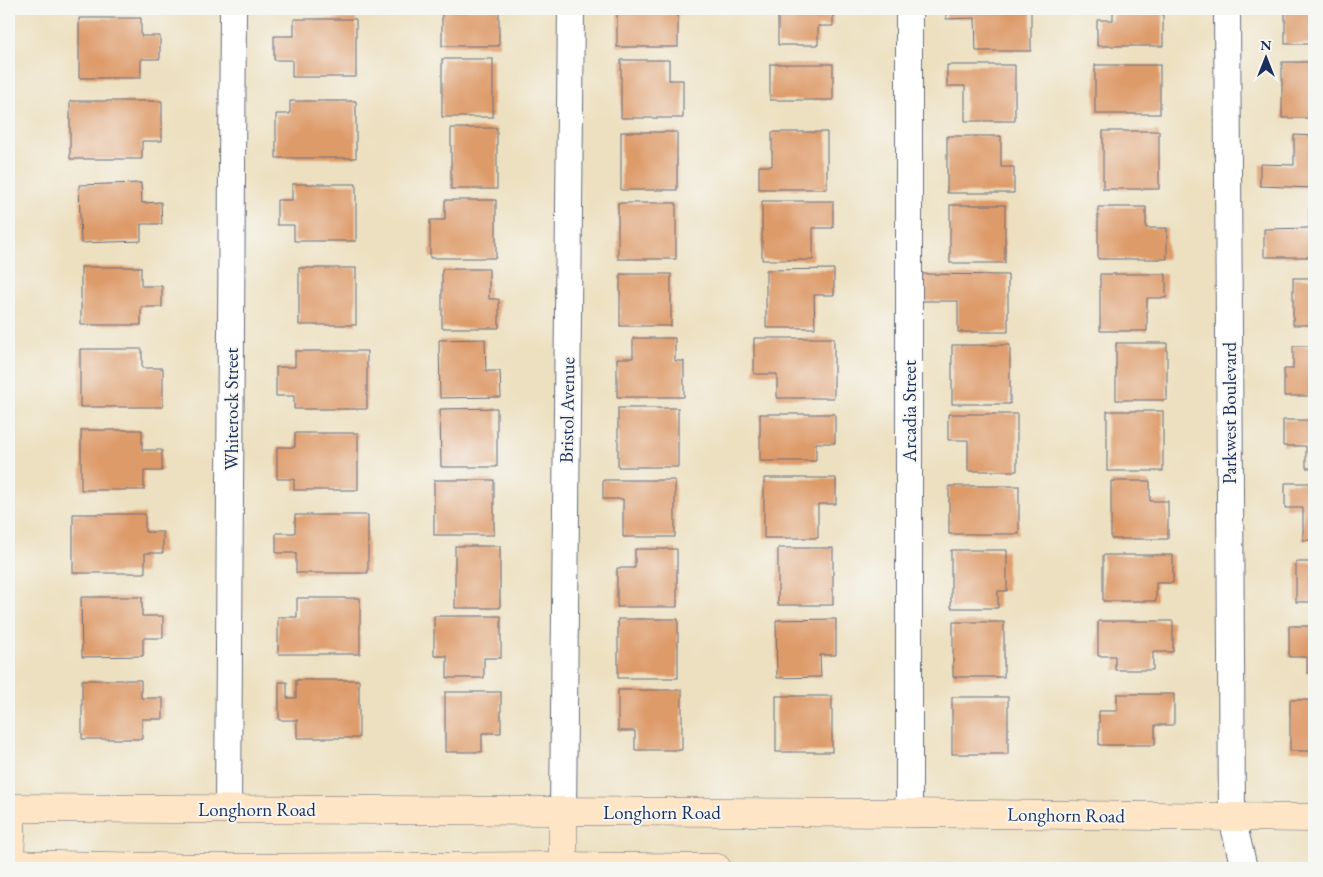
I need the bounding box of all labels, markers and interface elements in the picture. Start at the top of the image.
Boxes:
north arrow [1240,32,1290,82]
text: N [1260,36,1272,54]
street label: Parkwest Boulevard [1217,341,1242,484]
street label: Whiterock Street [219,347,244,471]
street label: Bristol Avenue [554,357,580,463]
street label: Arcadia Street [897,360,922,463]
street label: Longhorn Road [198,797,316,822]
street label: Longhorn Road [603,800,721,825]
street label: Longhorn Road [1007,801,1126,829]

